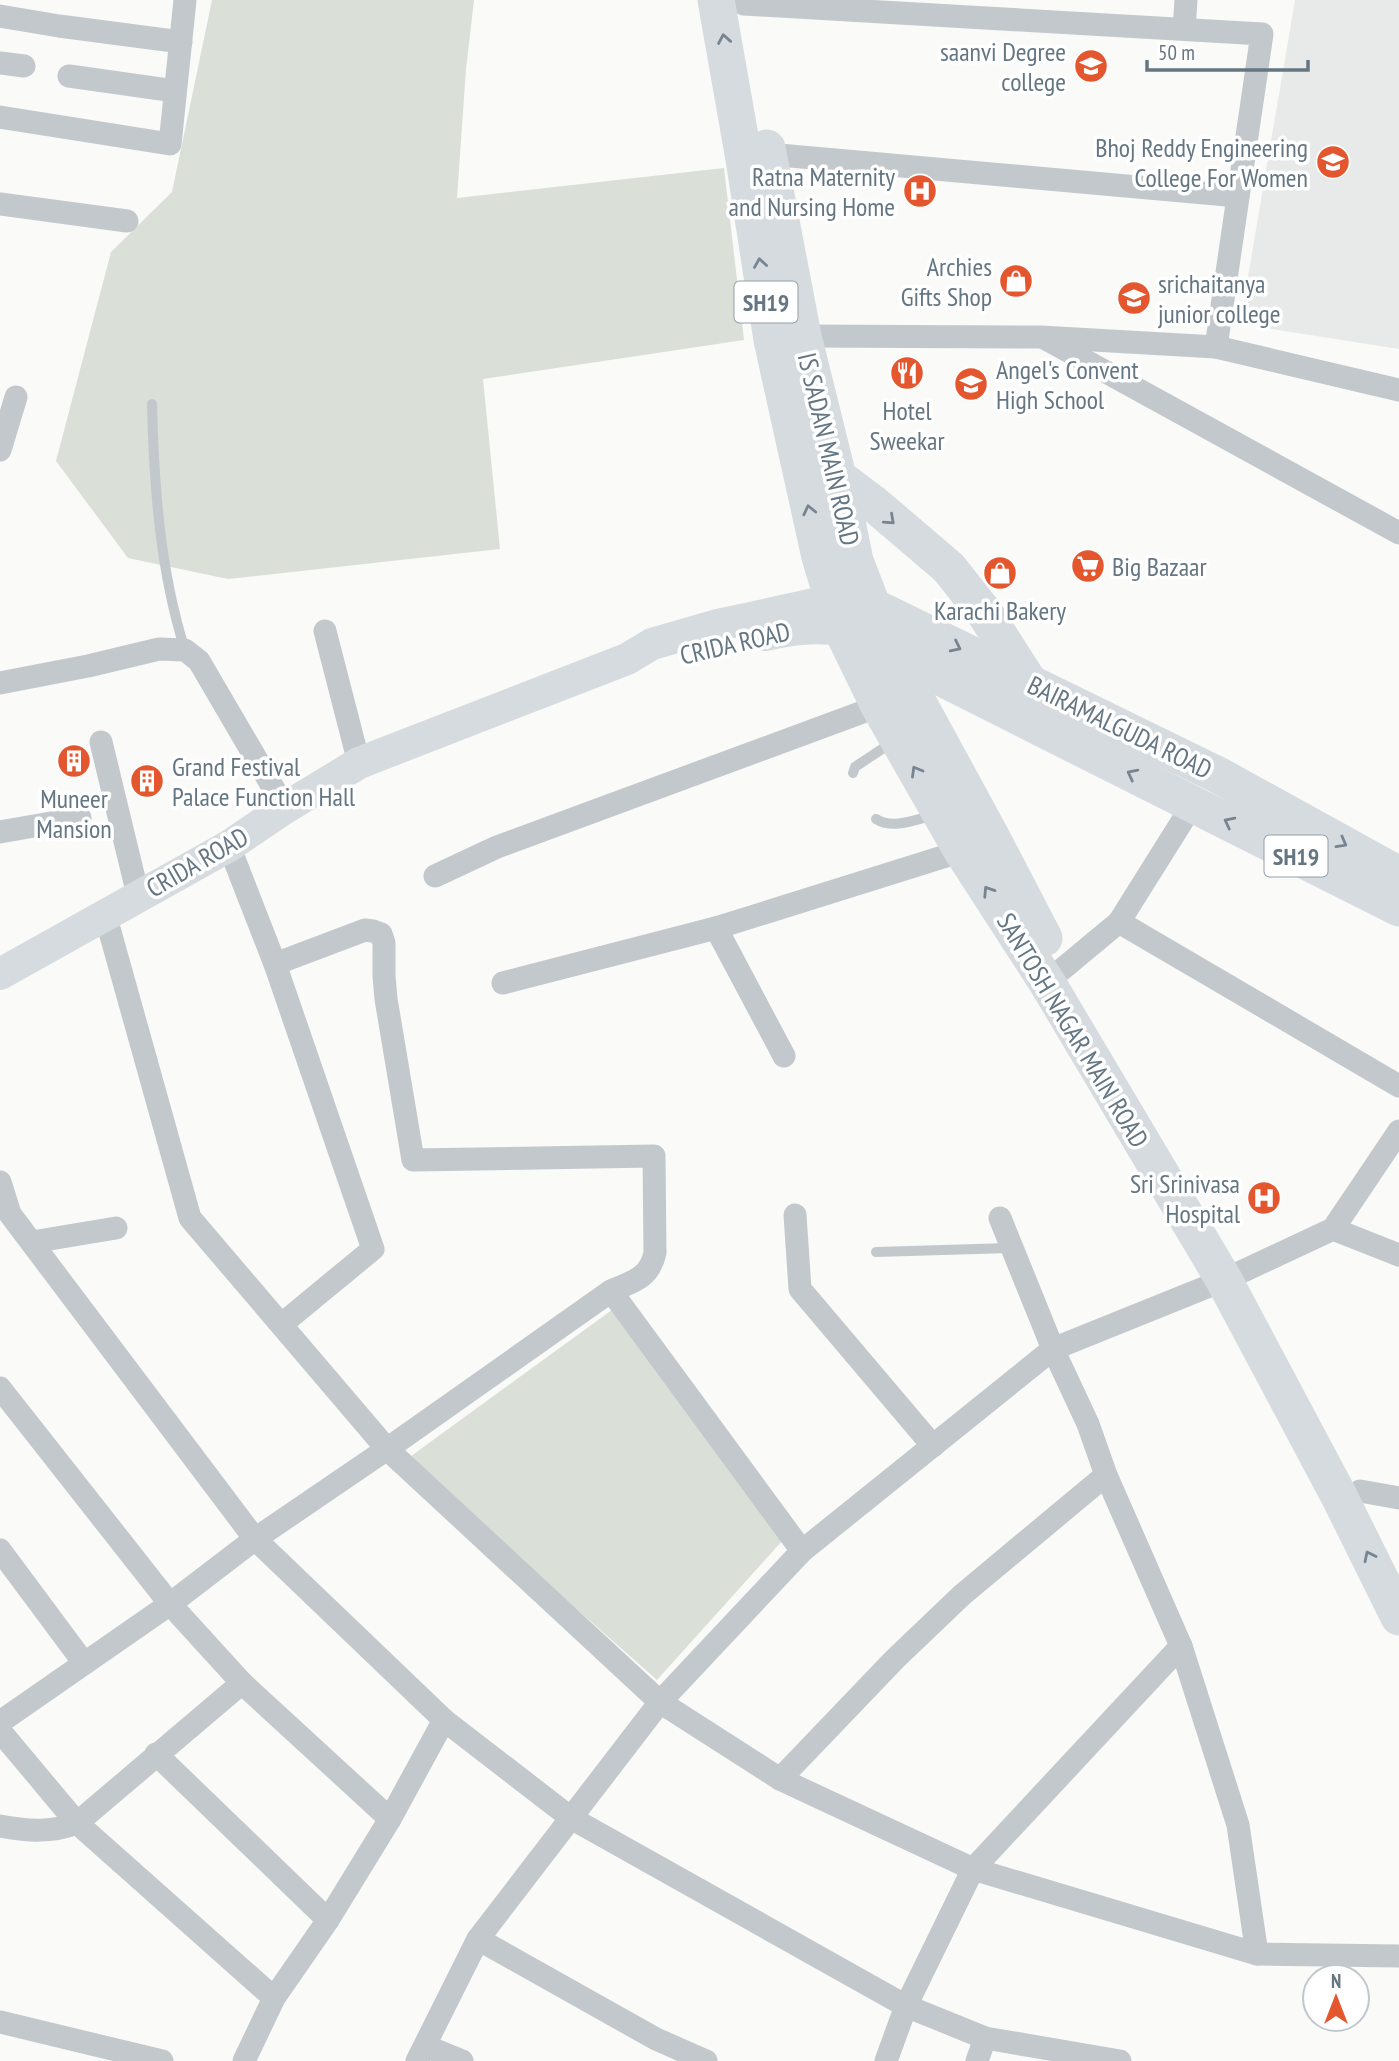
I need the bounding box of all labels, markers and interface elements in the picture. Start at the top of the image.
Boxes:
scale bar [1147,28,1308,72]
one-way arrow [717,33,732,45]
place label: saanvi Degree college [940,35,1066,98]
text: 50 m [1158,39,1195,66]
school or university icon: saanvi Degree college [1072,47,1110,85]
place label: Bhoj Reddy Engineering College For Women [1095,131,1308,194]
school or university icon: Bhoj Reddy Engineering College For Women [1314,143,1352,181]
place label: Ratna Maternity and Nursing Home [729,160,895,223]
hospital icon: Ratna Maternity and Nursing Home [901,172,939,210]
place label: Archies Gifts Shop [901,250,992,313]
one-way arrow [753,257,768,269]
shop icon: Archies Gifts Shop [997,262,1035,300]
place label: srichaitanya junior college [1158,267,1280,330]
school or university icon: srichaitanya junior college [1115,279,1153,317]
road number: SH19 [734,282,798,323]
street label: IS SADAN MAIN ROAD [791,349,867,549]
place label: Angel's Convent High School [996,353,1139,416]
restaurant icon: Hotel Sweekar [888,354,926,392]
school or university icon: Angel's Convent High School [952,365,990,403]
place label: Hotel Sweekar [869,394,945,457]
one-way arrow [803,504,817,516]
one-way arrow [882,511,895,524]
supermarket icon: Big Bazaar [1069,547,1107,585]
place label: Big Bazaar [1112,550,1207,583]
shop icon: Karachi Bakery [981,554,1019,592]
place label: Karachi Bakery [934,594,1066,627]
street label: CRIDA ROAD [677,614,793,672]
one-way arrow [949,638,961,652]
street label: BAIRAMALGUDA ROAD [1023,668,1217,786]
building icon: Muneer Mansion [55,742,93,780]
place label: Grand Festival Palace Function Hall [172,750,355,813]
building icon: Grand Festival Palace Function Hall [128,762,166,800]
one-way arrow [912,765,925,778]
one-way arrow [1127,768,1139,782]
place label: Muneer Mansion [36,782,112,845]
one-way arrow [1224,817,1236,831]
street label: CRIDA ROAD [140,820,254,904]
one-way arrow [1335,835,1347,848]
road number: SH19 [1264,836,1328,876]
one-way arrow [984,886,996,899]
street label: SANTOSH NAGAR MAIN ROAD [990,907,1156,1153]
place label: Sri Srinivasa Hospital [1130,1167,1240,1230]
hospital icon: Sri Srinivasa Hospital [1245,1179,1283,1217]
one-way arrow [1363,1551,1377,1563]
north arrow [1301,1963,1371,2033]
text: N [1331,1969,1341,1993]

